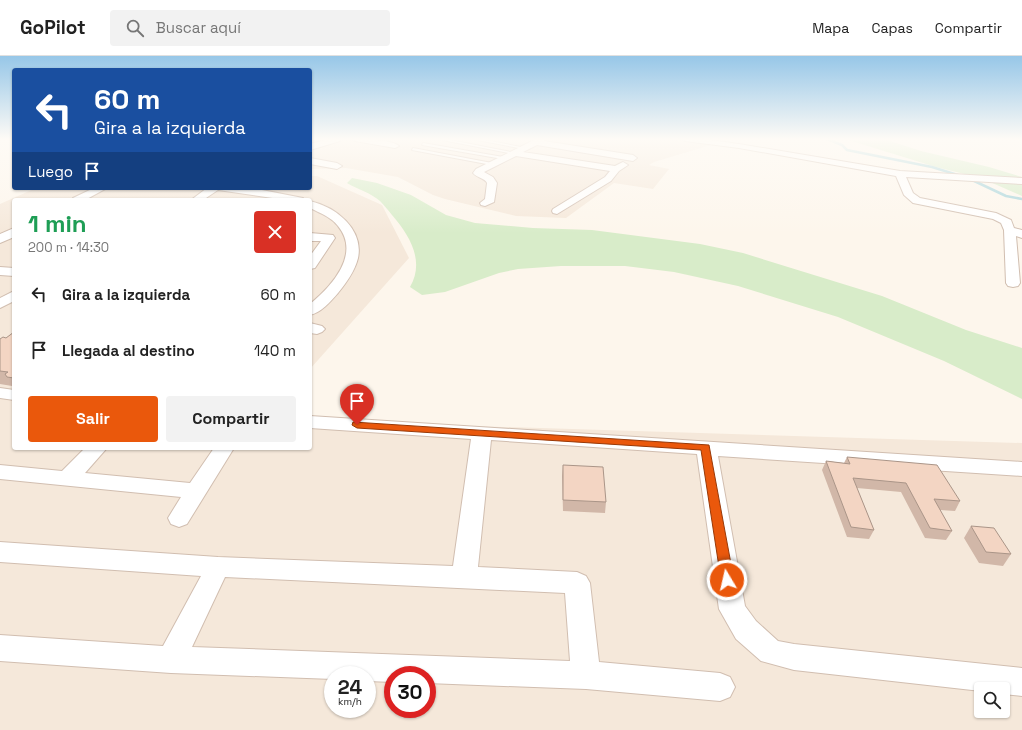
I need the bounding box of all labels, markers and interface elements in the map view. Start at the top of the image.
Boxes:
search box [110,10,390,46]
text: GoPilot [20,15,86,40]
icon: search [124,17,146,39]
text: Buscar aquí [156,18,241,37]
text: Mapa [812,19,849,37]
text: Capas [871,19,913,37]
text: Compartir [935,19,1002,37]
text: 60 m [94,81,160,117]
icon: left [28,84,80,136]
text: Gira a la izquierda [94,116,246,139]
icon: arrive [81,160,103,182]
text: Luego [28,162,73,181]
text: 1 min [28,208,87,239]
button: close [254,211,296,253]
text: 200 m · 14:30 [28,239,109,256]
icon: left [28,283,50,305]
text: Gira a la izquierda [62,285,190,304]
text: 60 m [260,285,296,304]
icon: arrive [28,339,50,361]
text: Llegada al destino [62,341,195,360]
text: 140 m [254,341,296,360]
pin [340,384,374,425]
icon: arrive [346,390,368,412]
button: Salir [28,396,158,442]
button: Compartir [166,396,296,442]
position arrow [706,559,748,601]
speed limit sign: 30 [384,666,436,718]
text: 24 [338,674,362,700]
map controls [974,682,1010,718]
button: search [974,682,1010,718]
text: km/h [338,695,362,708]

